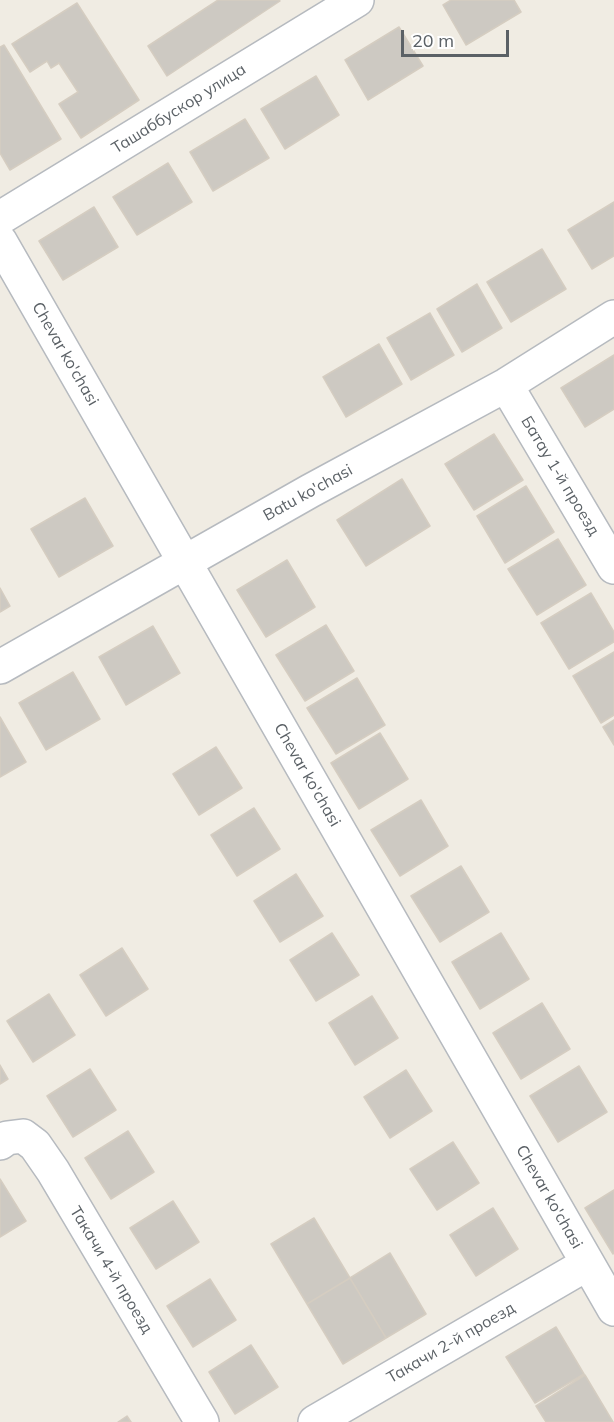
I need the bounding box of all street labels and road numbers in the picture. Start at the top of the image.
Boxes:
street label: Ташаббускор улица [108,60,250,158]
street label: Chevar ko'chasi [28,299,102,409]
street label: Батау 1-й проезд [517,413,603,539]
street label: Batu ko'chasi [260,461,356,525]
street label: Chevar ko'chasi [270,720,344,830]
street label: Chevar ko'chasi [512,1142,586,1252]
street label: Такачи 4-й проезд [65,1203,157,1337]
street label: Такачи 2-й проезд [383,1298,519,1388]

